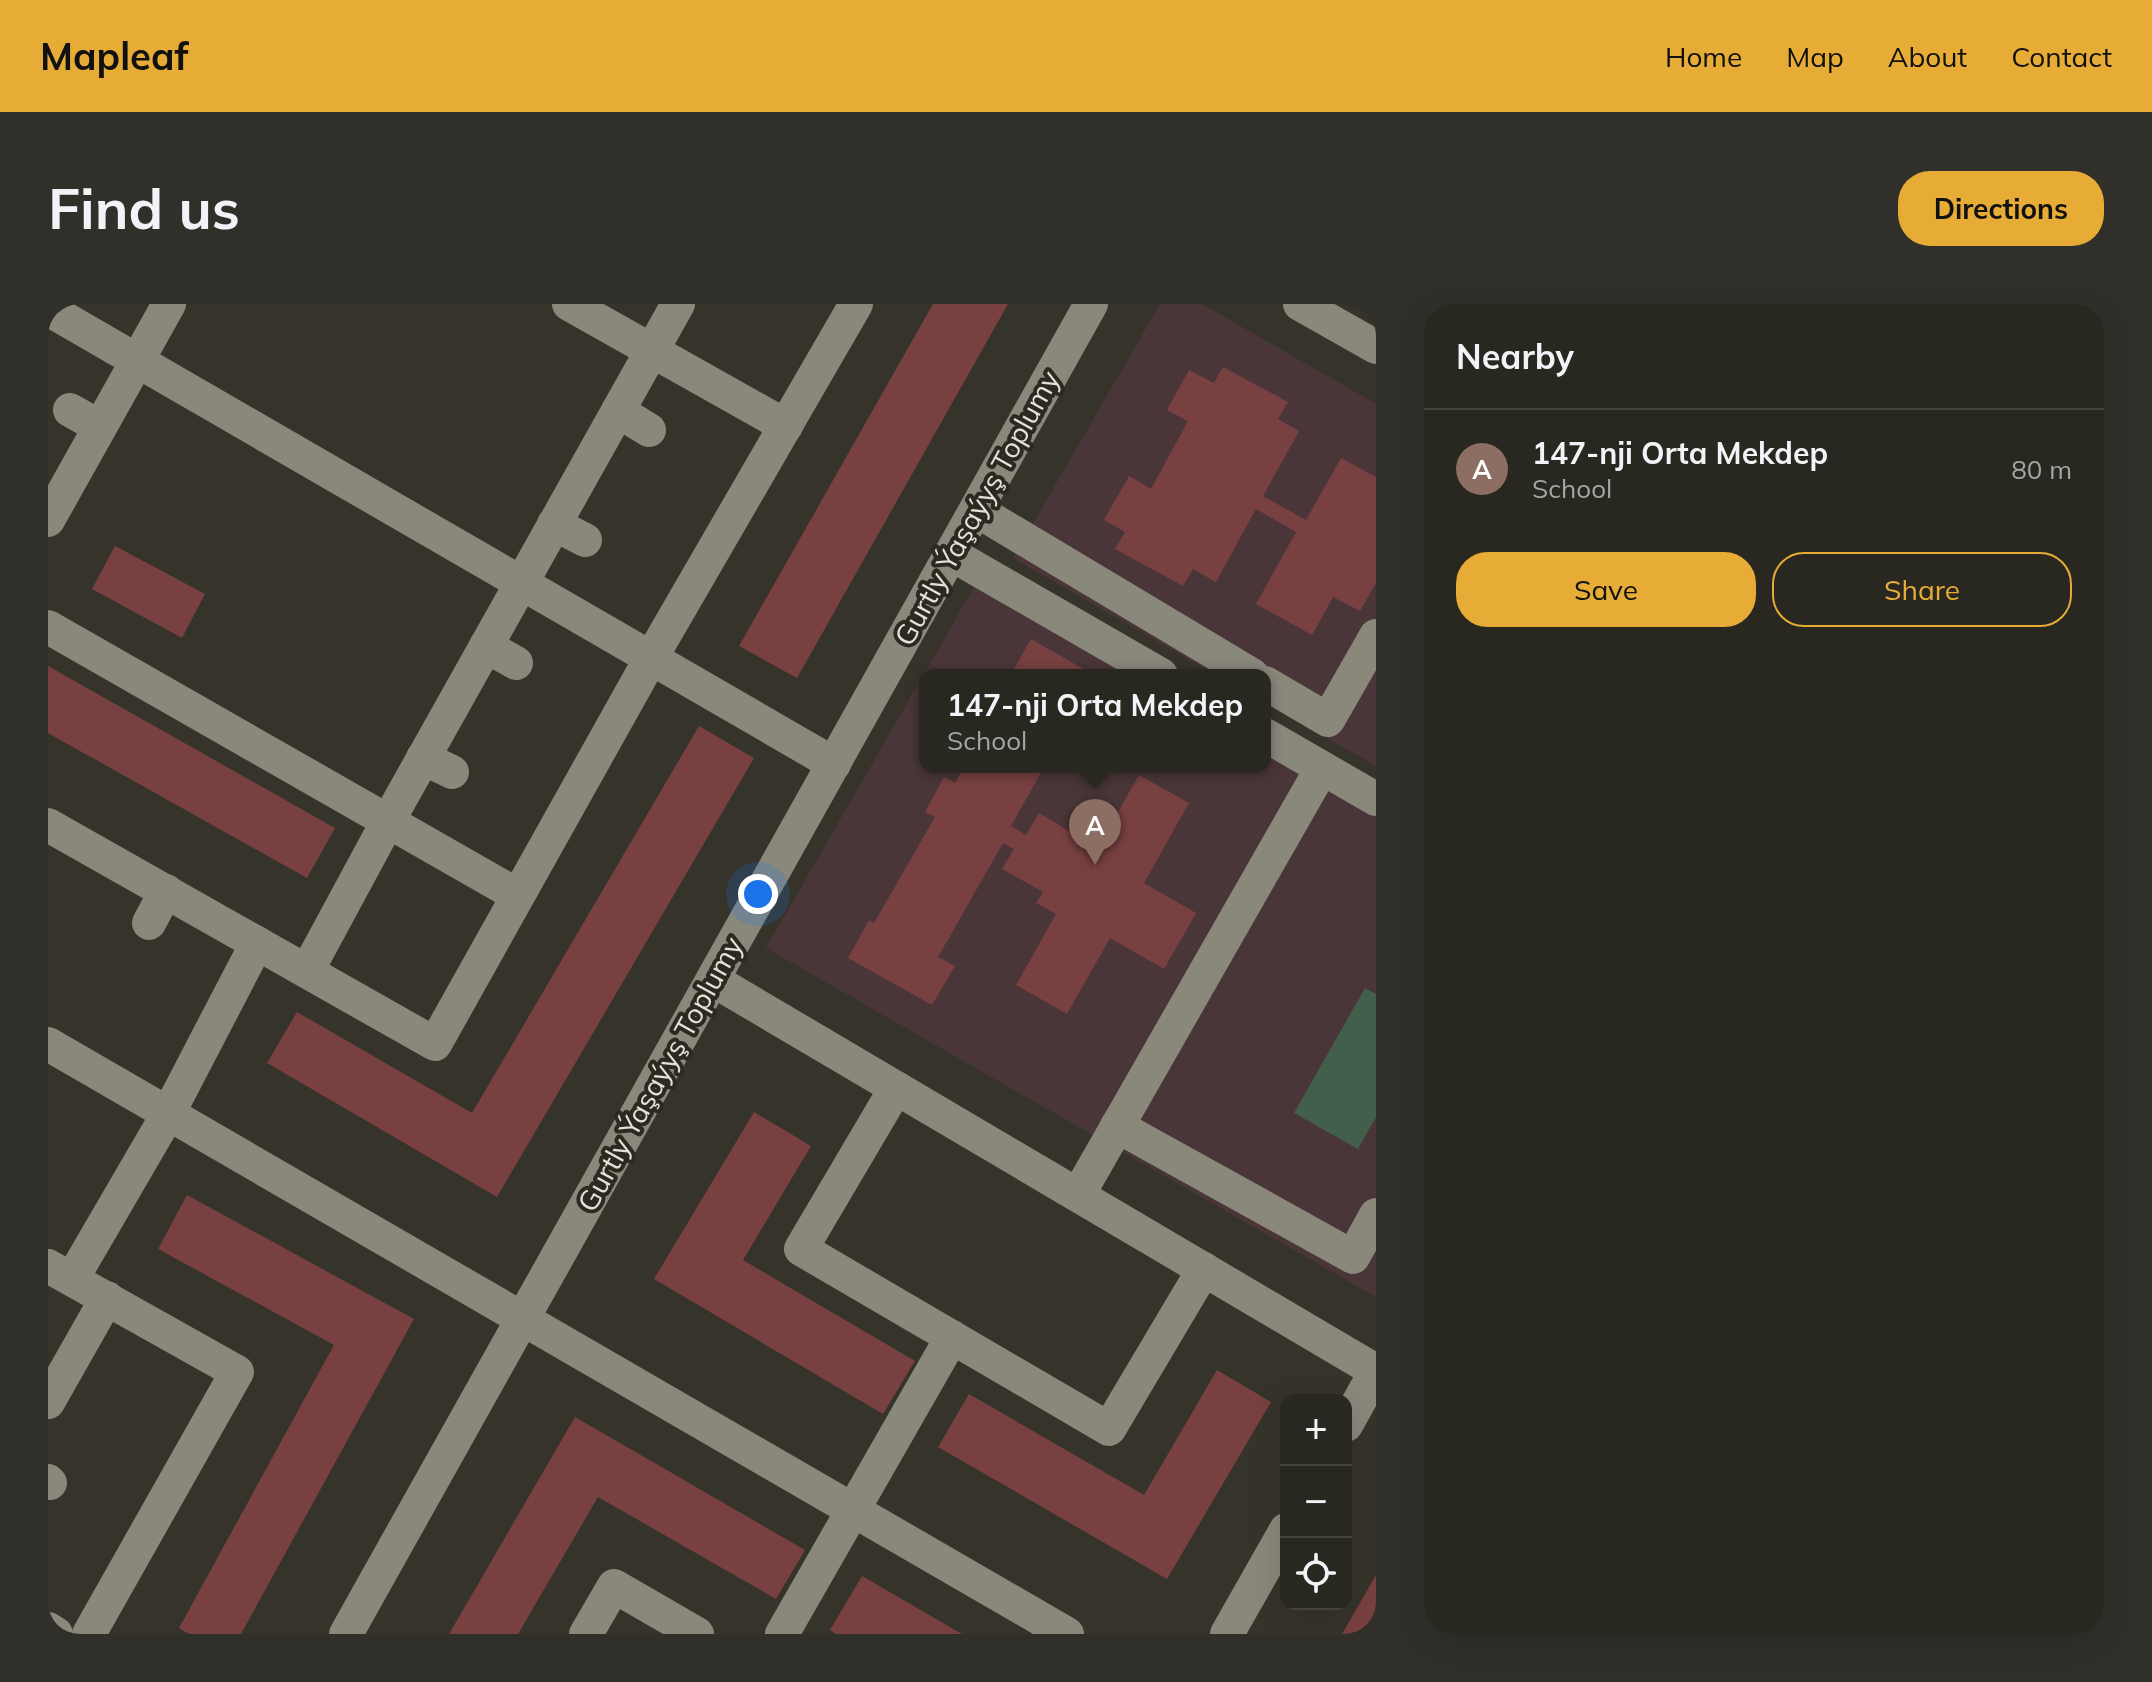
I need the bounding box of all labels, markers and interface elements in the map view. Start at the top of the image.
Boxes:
text: Mapleaf [40,32,188,80]
text: Home [1665,39,1742,74]
text: Map [1786,39,1844,74]
text: About [1888,39,1967,74]
text: Contact [2011,39,2112,74]
button: Directions [1898,171,2104,246]
text: Find us [48,173,240,243]
text: Nearby [1456,335,1574,378]
street label: Gurtly Ýaşaýyş Toplumy [886,364,1067,651]
text: 147-nji Orta Mekdep [1532,434,1828,472]
text: A [1472,453,1492,486]
text: 80 m [2011,453,2072,486]
text: School [1532,472,1612,505]
button: Save [1456,552,1756,627]
button: Share [1772,552,2072,627]
popup [919,669,1271,773]
text: 147-nji Orta Mekdep [947,686,1243,724]
text: School [947,724,1027,757]
pin: A [1069,799,1121,865]
your location [738,874,778,914]
street label: Gurtly Ýaşaýyş Toplumy [569,930,750,1217]
map controls [1280,1394,1352,1610]
button: + [1280,1394,1352,1466]
button: − [1280,1466,1352,1538]
button: locate [1280,1538,1352,1610]

